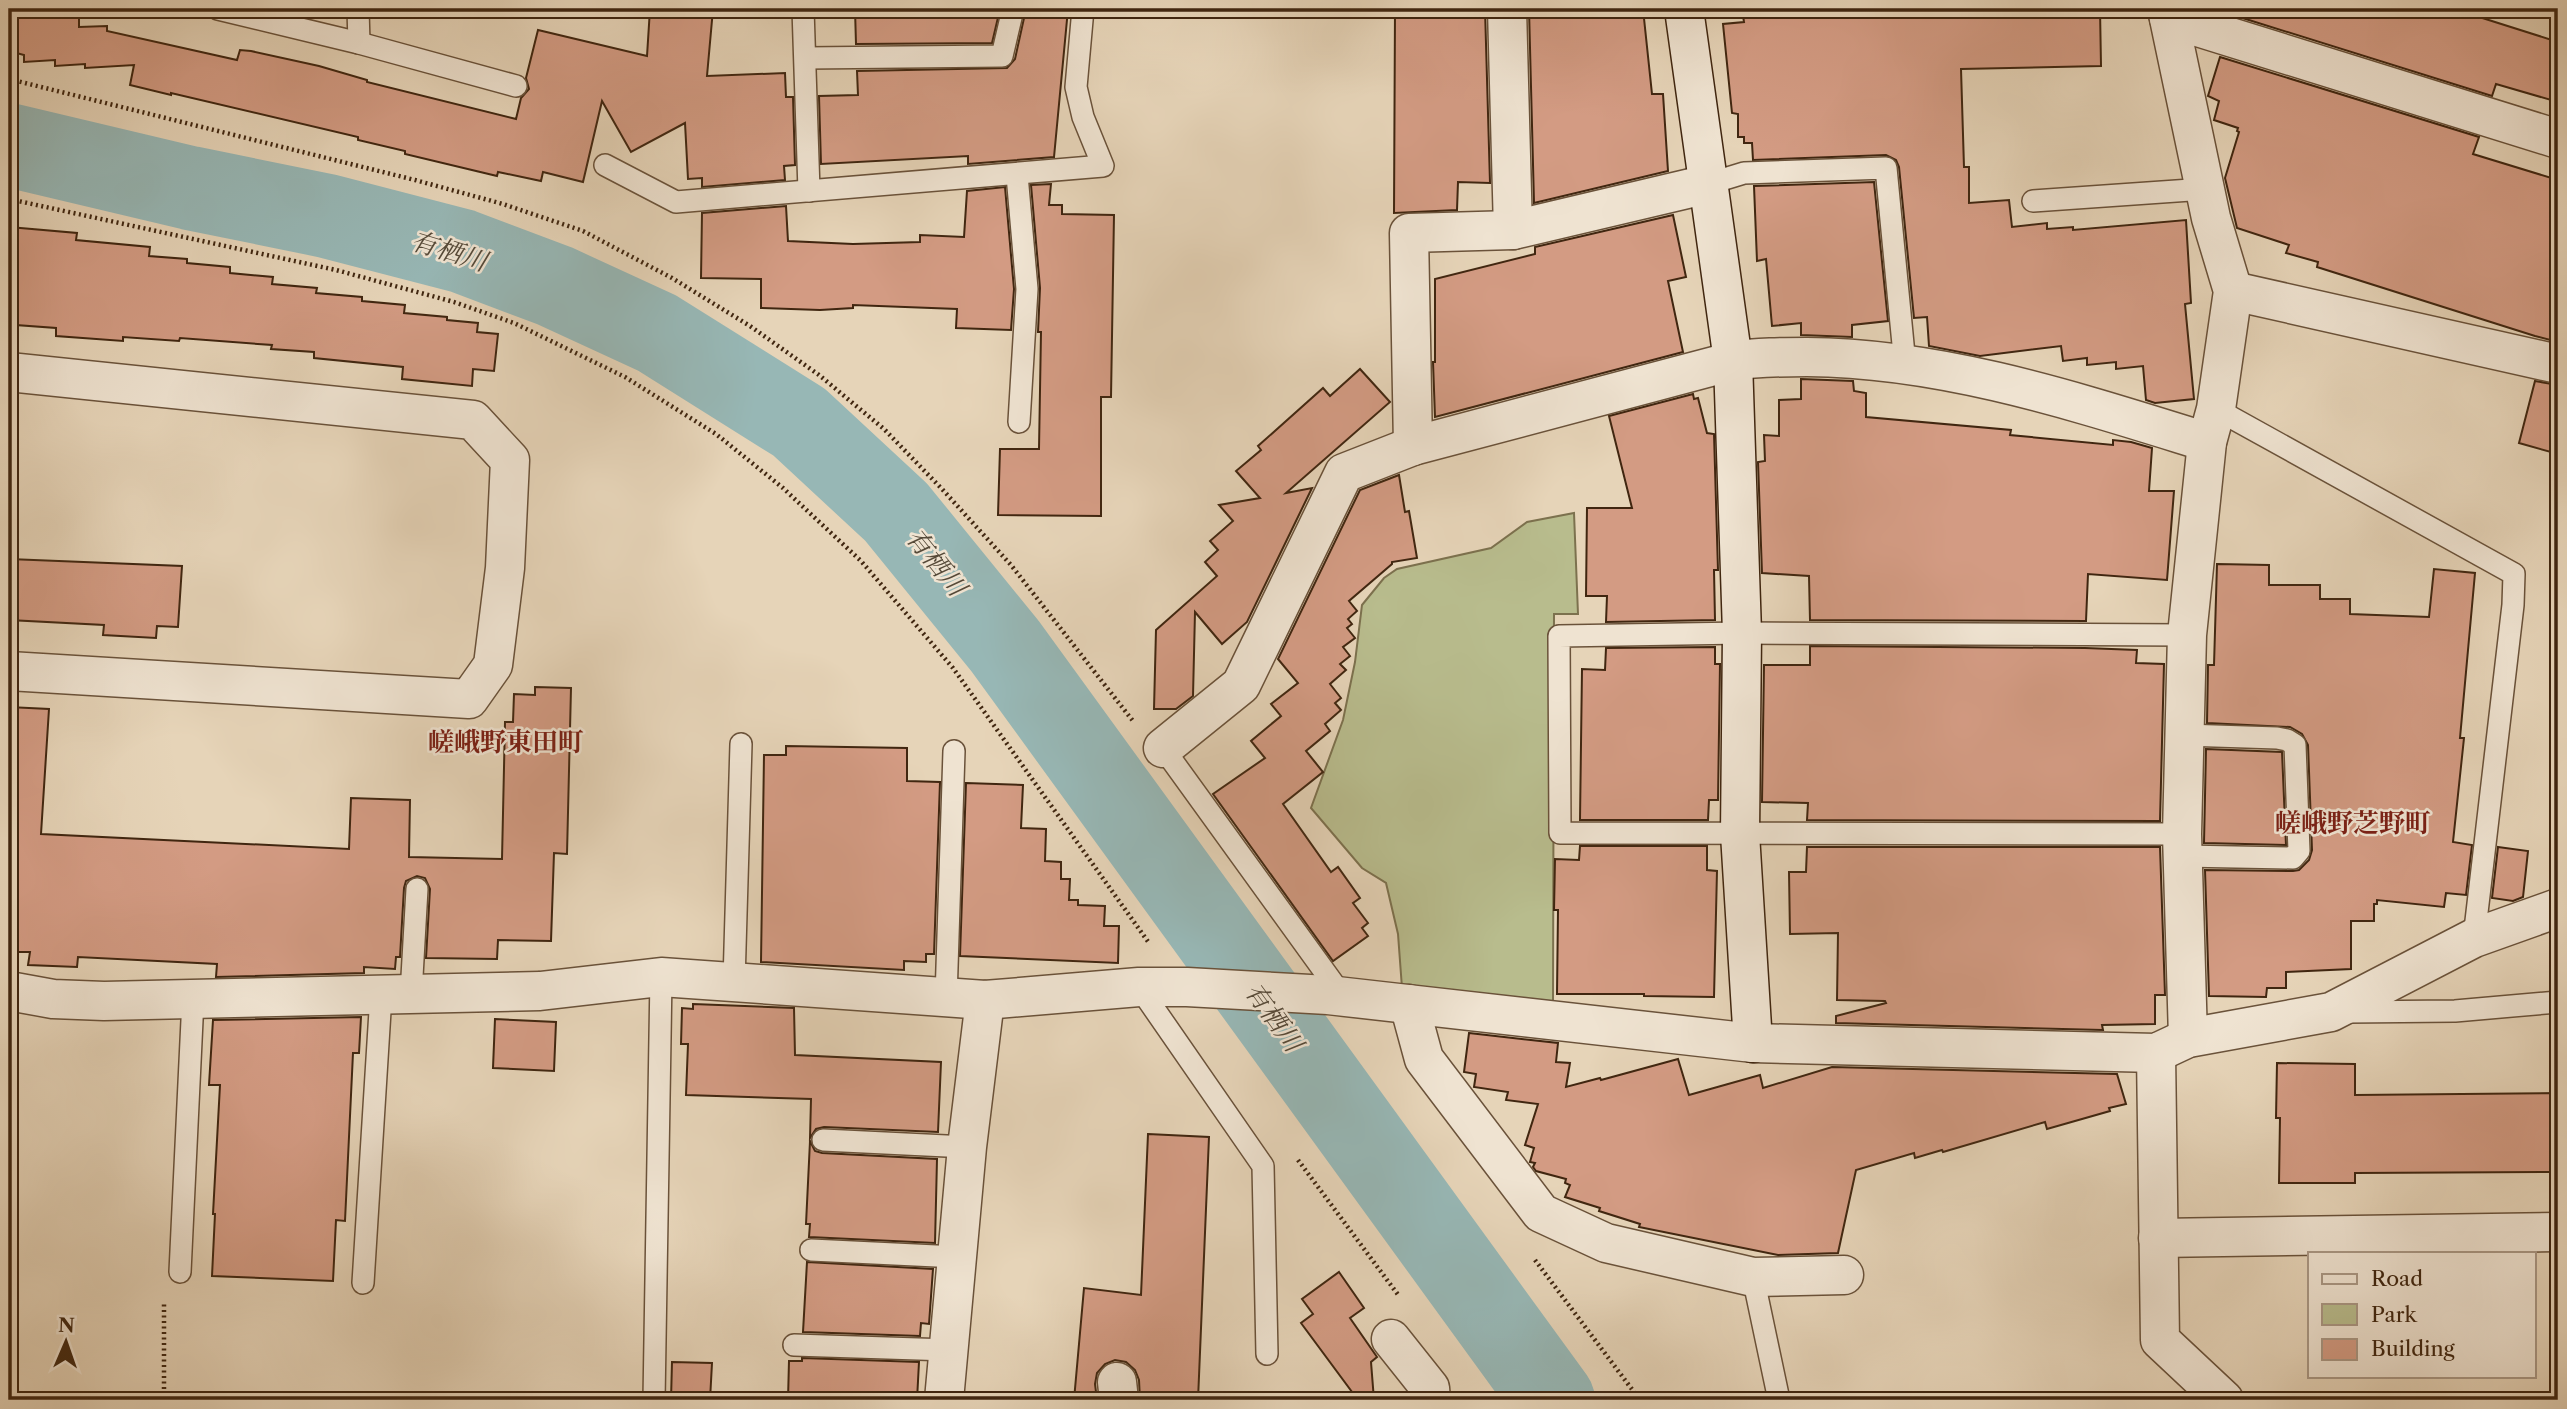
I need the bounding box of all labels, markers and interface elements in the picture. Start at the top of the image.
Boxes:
water label: 有栖川 [407,224,494,279]
water label: 有栖川 [899,522,975,605]
district label: 嵯峨野東田町 [428,726,584,758]
district label: 嵯峨野芝野町 [2275,807,2431,839]
water label: 有栖川 [1238,976,1312,1060]
legend [2308,1252,2536,1378]
text: Road [2371,1266,2423,1291]
text: Park [2371,1302,2417,1327]
north arrow [32,1308,102,1378]
text: N [58,1314,75,1337]
text: Building [2371,1336,2456,1361]

